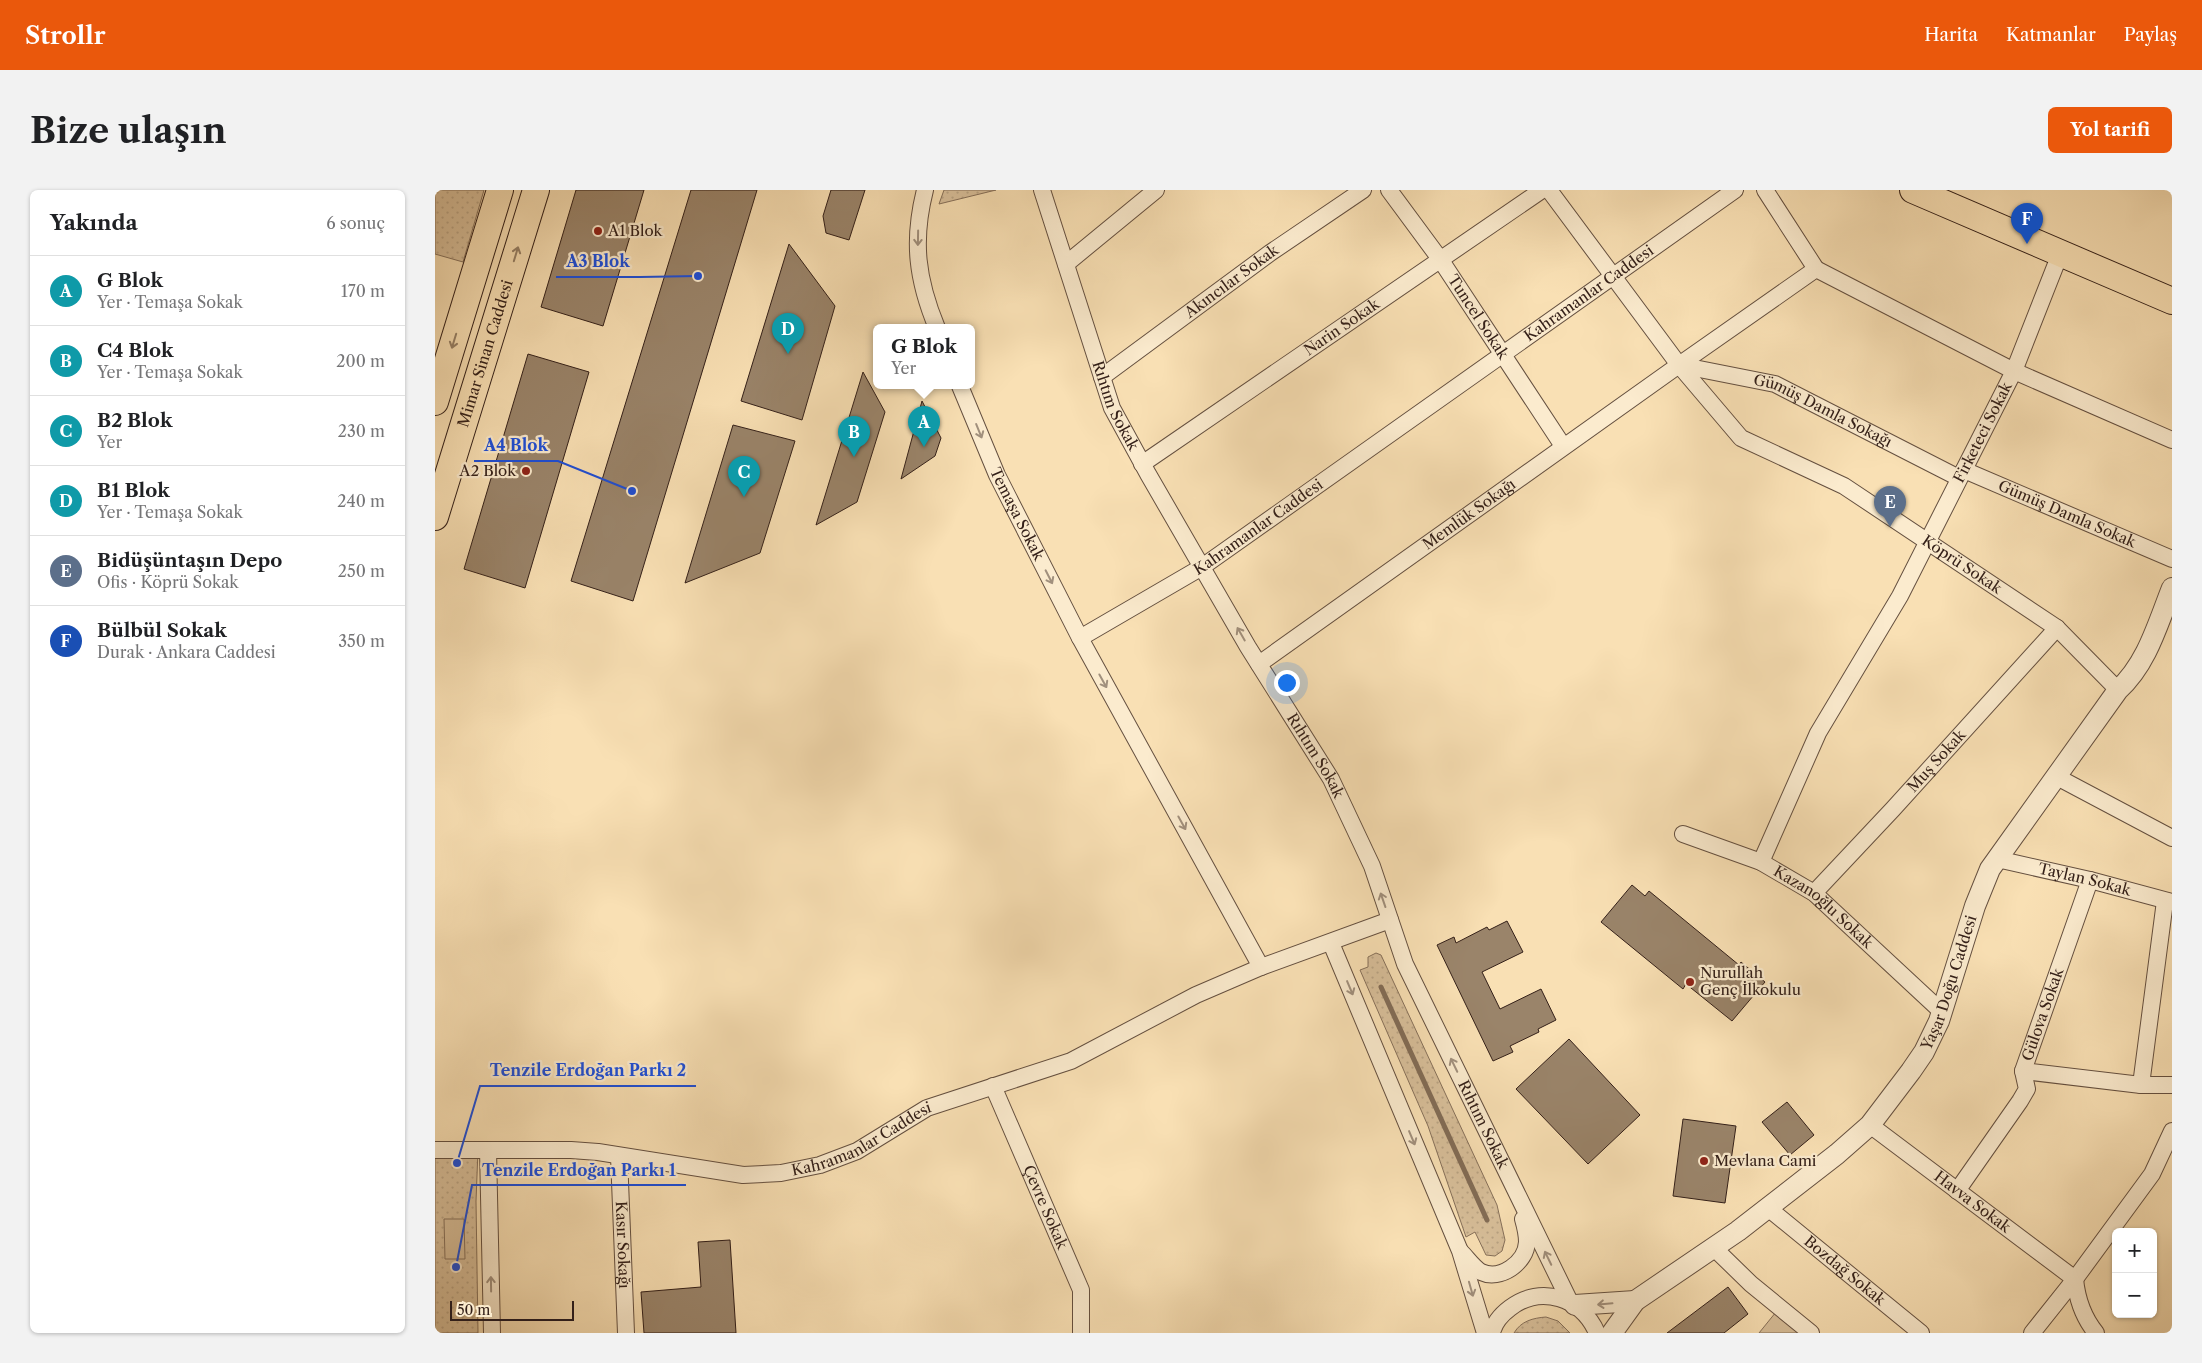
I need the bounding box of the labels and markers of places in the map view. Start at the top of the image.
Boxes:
pin: F [2011,203,2043,244]
place label: A1 Blok [607,221,664,240]
marker: A1 Blok [592,225,604,237]
callout: A3 Blok [556,246,640,277]
pin: D [772,313,804,354]
pin: A [908,406,940,447]
pin: B [838,416,870,457]
callout: A4 Blok [474,430,558,461]
pin: C [728,456,760,497]
place label: A2 Blok [458,461,517,480]
marker: A2 Blok [520,465,532,477]
pin: E [1874,486,1906,527]
place label: Nurullah Genç İlkokulu [1700,963,1801,999]
marker: Nurullah Genç İlkokulu [1684,976,1696,988]
callout: Tenzile Erdoğan Parkı 2 [480,1055,696,1086]
place label: Mevlana Cami [1714,1151,1817,1170]
callout: Tenzile Erdoğan Parkı 1 [472,1154,686,1185]
marker: Mevlana Cami [1698,1155,1710,1167]

